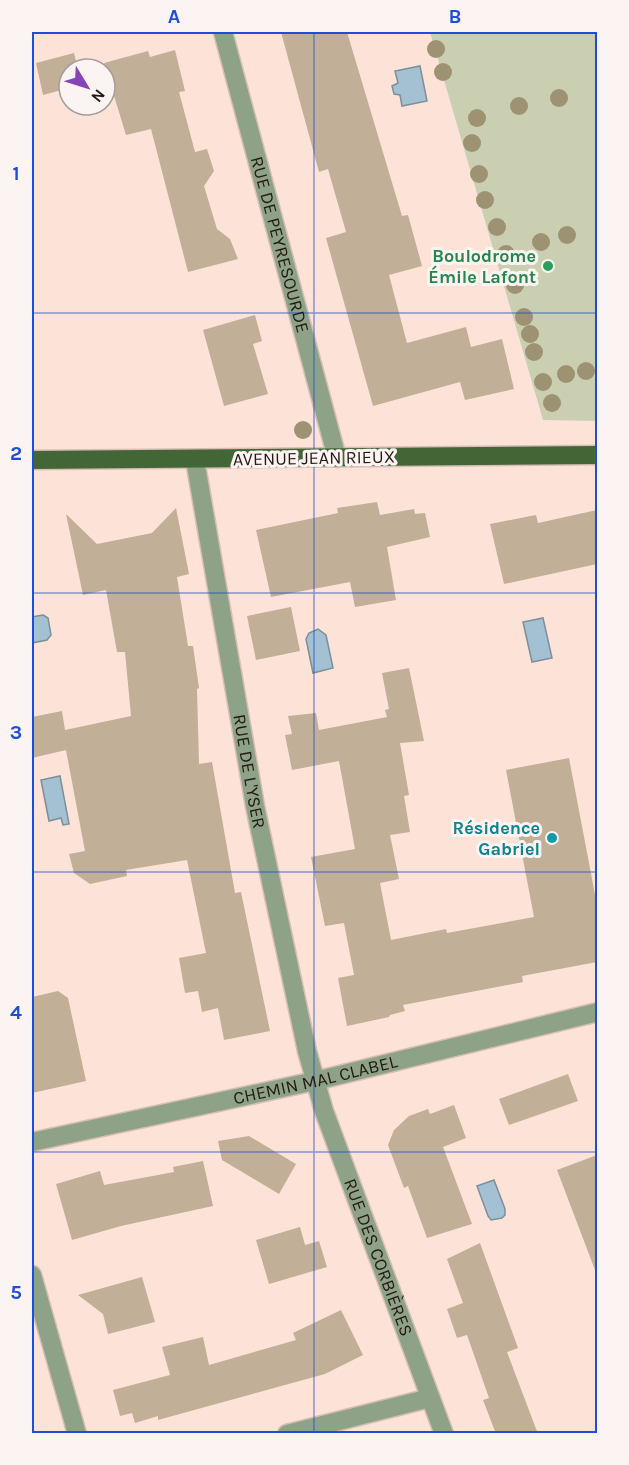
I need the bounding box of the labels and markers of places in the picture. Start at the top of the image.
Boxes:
place label: Boulodrome Émile Lafont [428,245,536,288]
marker: Boulodrome Émile Lafont [541,259,555,273]
place label: Résidence Gabriel [453,817,540,860]
marker: Résidence Gabriel [545,831,559,845]

